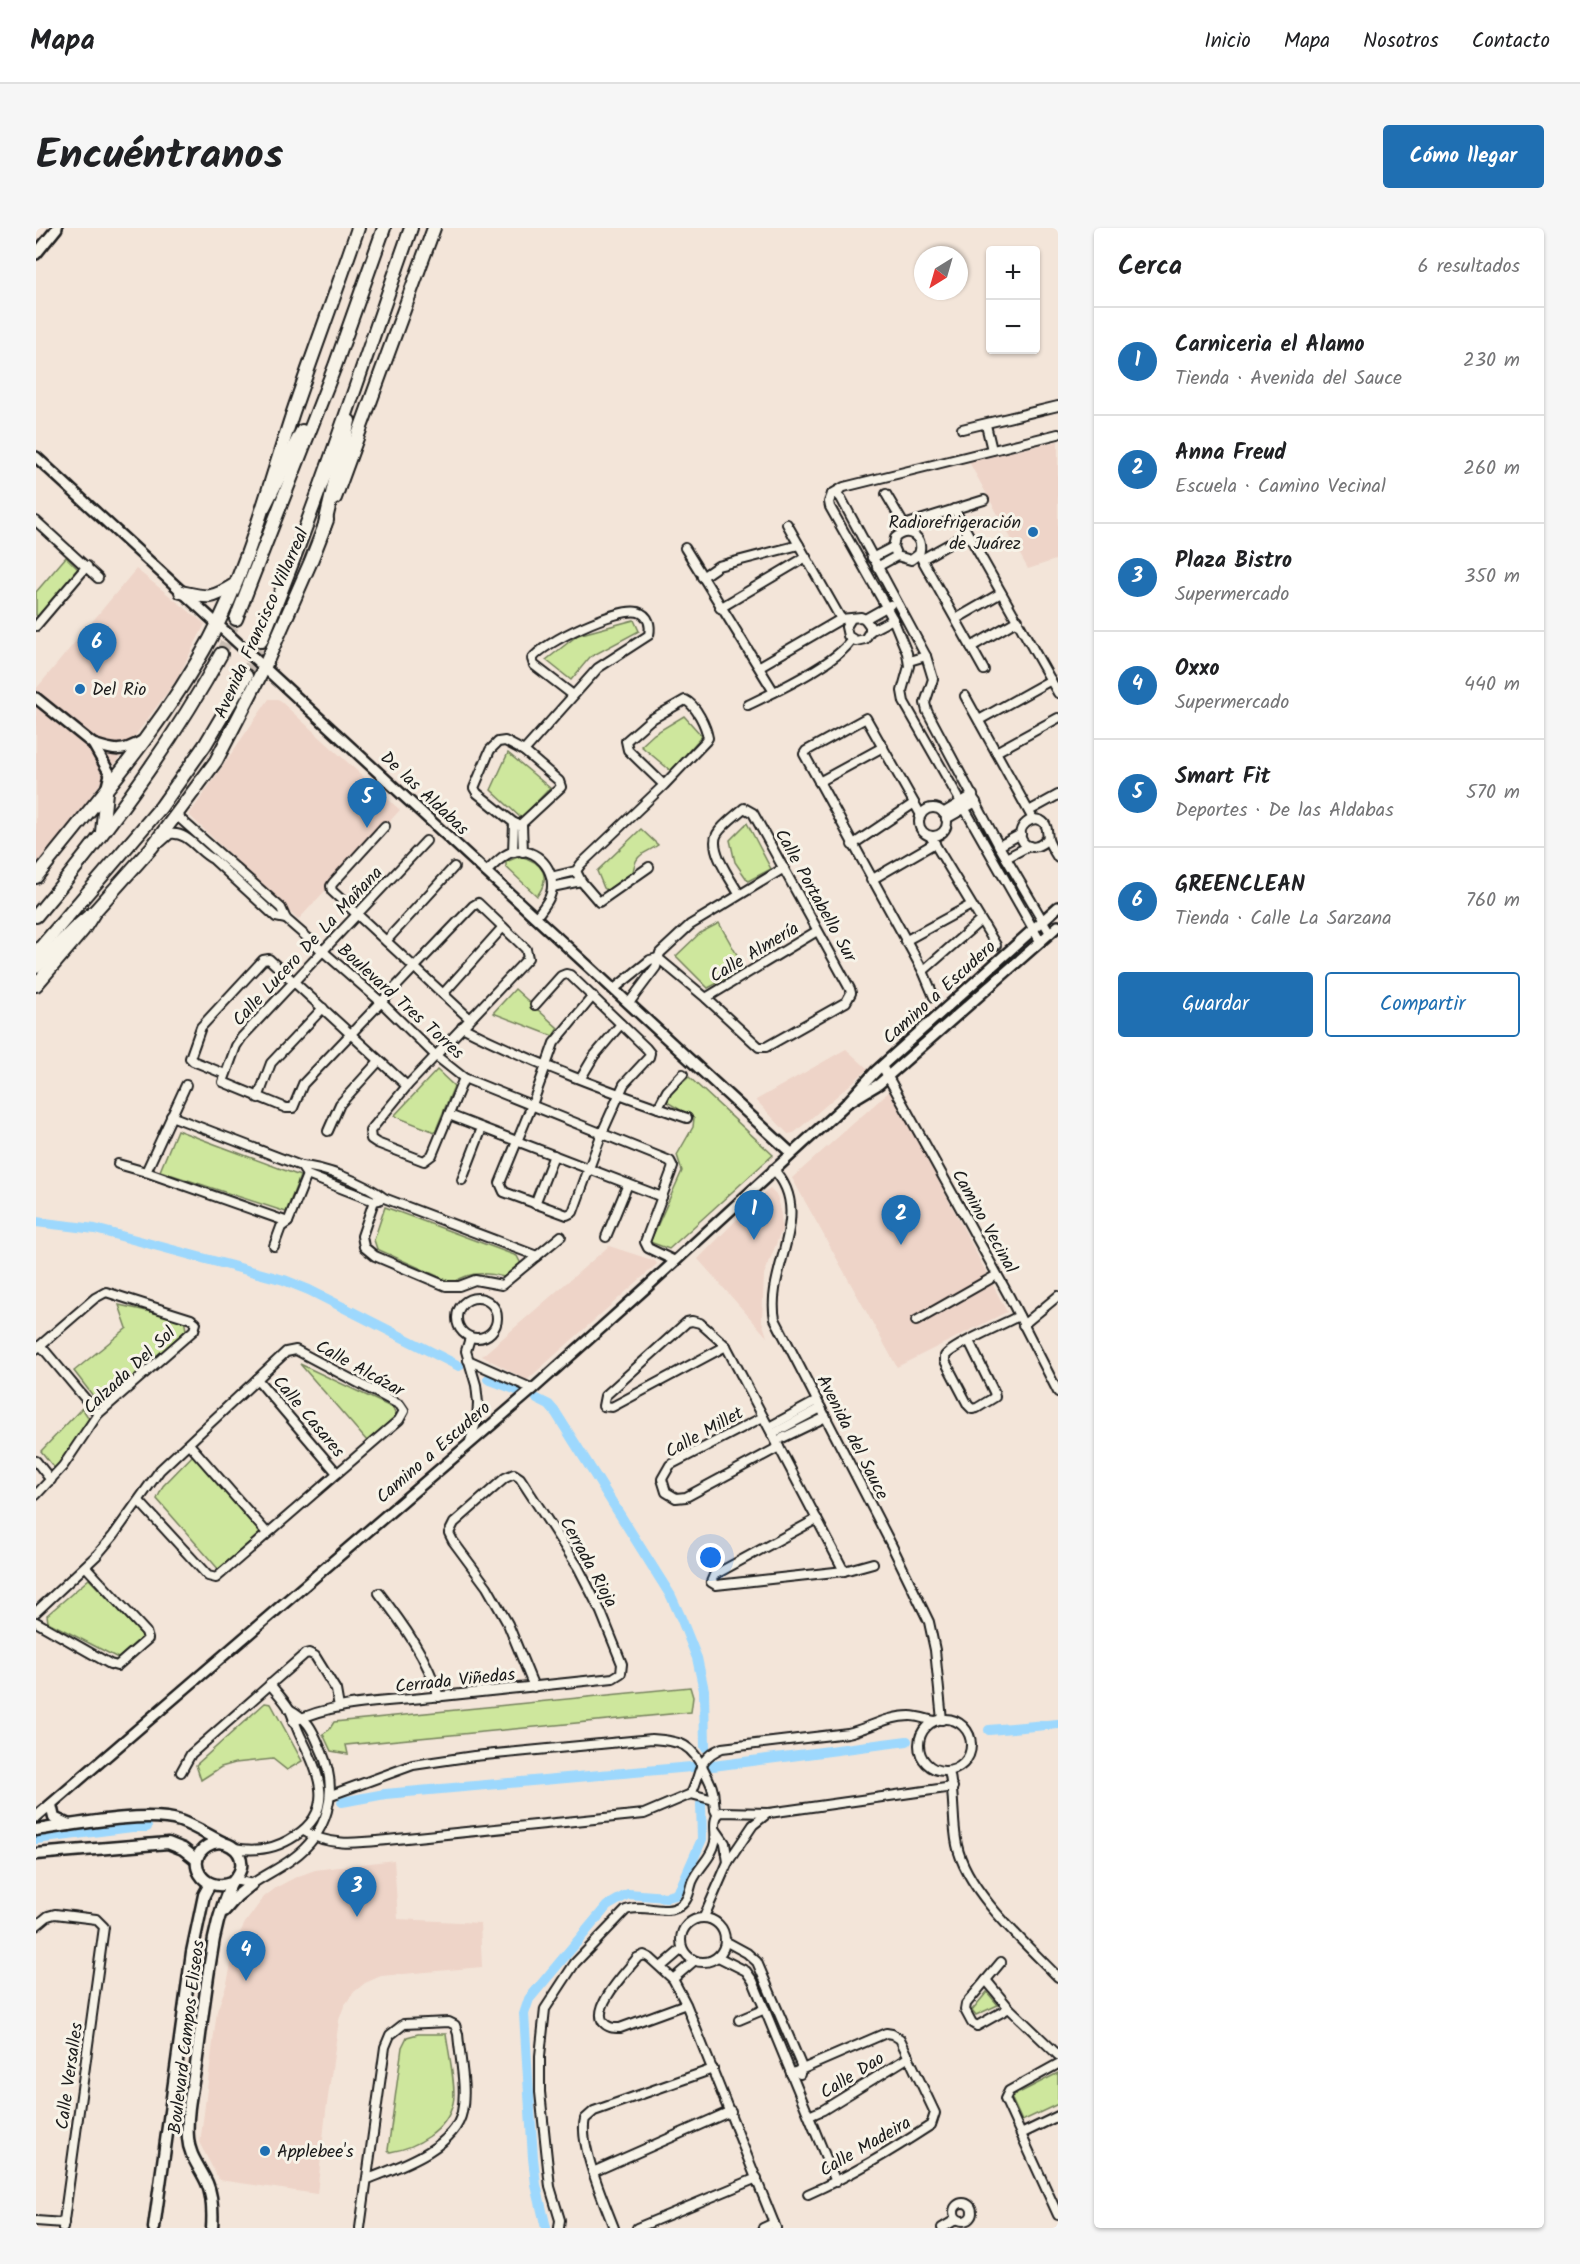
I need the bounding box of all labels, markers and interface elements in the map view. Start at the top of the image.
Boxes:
text: Mapa [30,19,95,64]
text: Inicio [1204,25,1251,58]
text: Mapa [1284,25,1330,58]
text: Nosotros [1363,25,1439,58]
text: Contacto [1472,25,1550,58]
text: Encuéntranos [36,123,283,190]
button: Cómo llegar [1383,125,1544,188]
north arrow [914,246,968,300]
map controls [986,246,1040,354]
button: + [986,246,1040,300]
text: Cerca [1118,246,1182,288]
text: 6 resultados [1418,251,1520,283]
button: − [986,300,1040,354]
text: Carniceria el Alamo [1175,328,1365,363]
text: 1 [1134,345,1141,377]
text: 230 m [1463,345,1520,377]
text: Tienda · Avenida del Sauce [1175,363,1402,395]
text: Anna Freud [1175,436,1286,471]
text: 2 [1132,453,1143,485]
text: 260 m [1463,453,1520,485]
text: Escuela · Camino Vecinal [1175,471,1386,503]
place label: Radiorefrigeración de Juárez [888,509,1021,559]
street label: Avenida Francisco Villarreal [207,523,318,724]
marker: Radiorefrigeración de Juárez [1026,525,1040,539]
text: Plaza Bistro [1175,544,1292,579]
text: 3 [1132,561,1143,593]
text: 350 m [1464,561,1520,593]
text: Supermercado [1175,579,1289,611]
pin: 6 [78,624,116,673]
text: Oxxo [1175,652,1220,687]
text: 4 [1132,669,1143,701]
text: 440 m [1464,669,1520,701]
place label: Del Rio [92,676,146,705]
marker: Del Rio [73,682,87,696]
text: Supermercado [1175,687,1289,719]
street label: De las Aldabas [373,745,475,843]
text: Smart Fit [1175,760,1270,795]
text: 5 [1132,777,1143,809]
text: 570 m [1466,777,1520,809]
pin: 5 [348,778,386,828]
text: Deportes · De las Aldabas [1175,795,1394,827]
street label: Calle Portabello Sur [766,824,864,969]
street label: Calle Lucero De La Mañana [226,860,390,1034]
text: GREENCLEAN [1175,868,1305,903]
text: 6 [1132,885,1143,917]
text: 760 m [1466,885,1520,917]
text: Tienda · Calle La Sarzana [1175,903,1392,935]
street label: Calle Almería [705,915,805,991]
street label: Camino a Escudero [877,934,1003,1052]
street label: Boulevard Tres Torres [330,937,471,1068]
button: Guardar [1118,972,1313,1037]
button: Compartir [1325,972,1520,1037]
street label: Camino Vecinal [943,1164,1025,1280]
pin: 1 [734,1190,774,1240]
pin: 2 [882,1196,920,1245]
street label: Calzada Del Sol [77,1320,184,1422]
street label: Calle Alcázar [310,1333,410,1406]
street label: Calle Casares [264,1369,351,1465]
street label: Avenida del Sauce [808,1370,896,1505]
street label: Camino a Escudero [370,1395,498,1511]
street label: Calle Millet [660,1399,750,1467]
street label: Cerrada Rioja [551,1512,625,1613]
your location [696,1543,725,1572]
street label: Cerrada Viñedas [394,1661,517,1702]
pin: 3 [338,1868,376,1917]
pin: 4 [226,1932,266,1981]
street label: Boulevard Campos Eliseos [161,1938,214,2136]
street label: Calle Versalles [49,2021,92,2132]
street label: Calle Dao [815,2045,891,2108]
street label: Calle Madeira [814,2109,917,2185]
place label: Applebee's [277,2138,354,2167]
marker: Applebee's [258,2144,272,2158]

